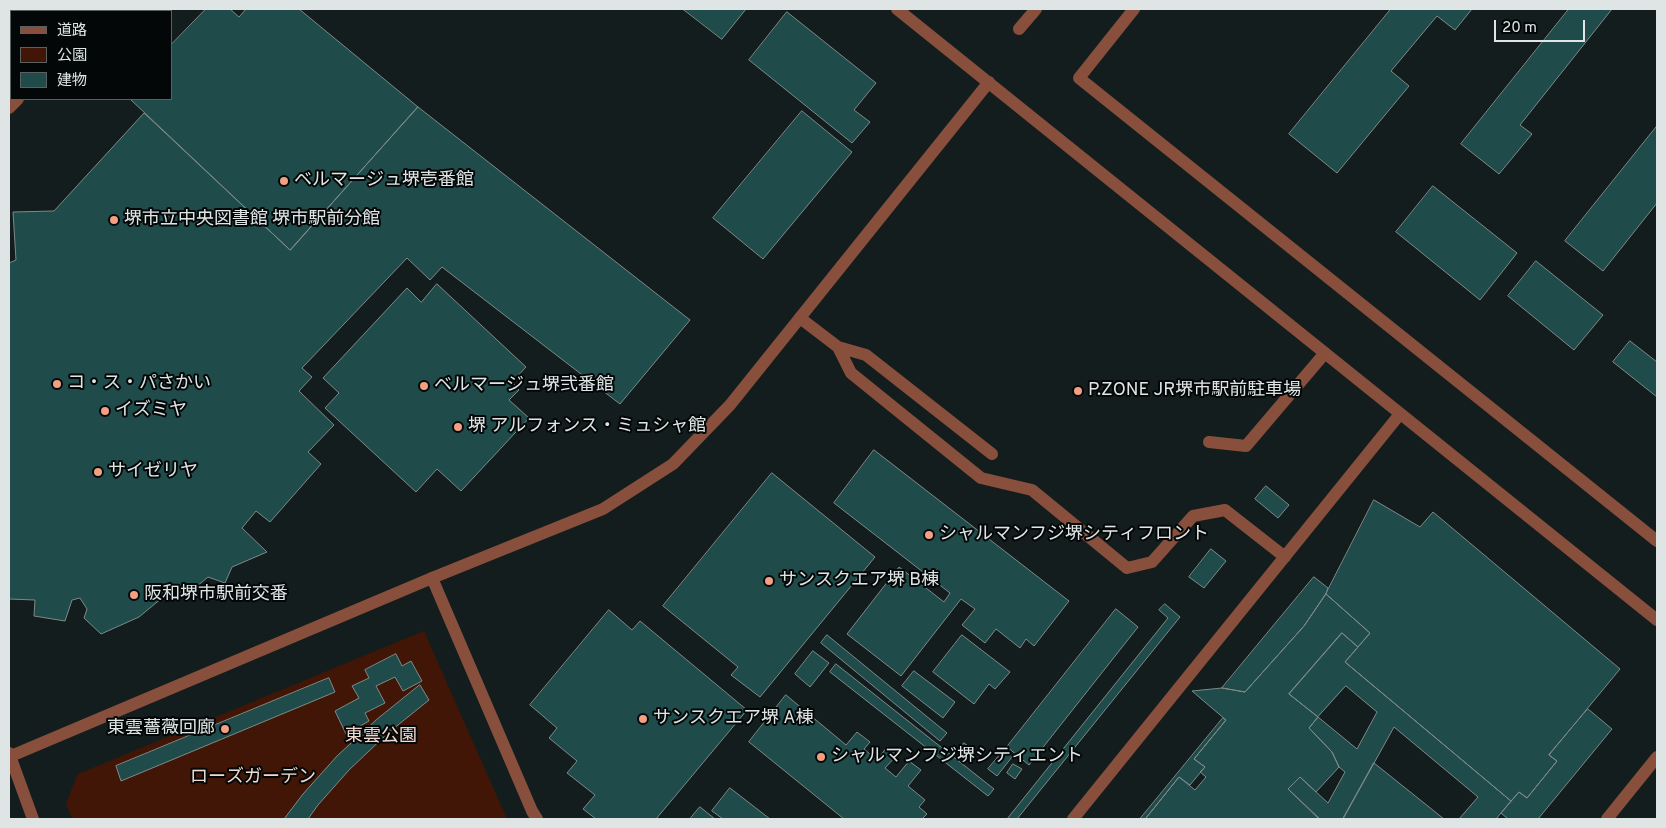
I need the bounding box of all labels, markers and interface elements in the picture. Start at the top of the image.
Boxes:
legend [10,10,172,100]
scale bar [1496,10,1587,42]
text: 20 m [1502,19,1537,38]
text: 道路 [57,22,87,41]
text: 公園 [57,47,87,66]
text: 建物 [57,72,87,91]
place label: ベルマージュ堺壱番館 [294,170,474,192]
marker: ベルマージュ堺壱番館 [278,175,290,187]
place label: 堺市立中央図書館 堺市駅前分館 [124,209,380,231]
marker: 堺市立中央図書館 堺市駅前分館 [108,214,120,226]
place label: コ・ス・パさかい [67,373,211,395]
place label: ベルマージュ堺弐番館 [434,375,614,397]
marker: コ・ス・パさかい [51,378,63,390]
marker: ベルマージュ堺弐番館 [418,380,430,392]
place label: P.ZONE JR堺市駅前駐車場 [1088,380,1301,402]
marker: P.ZONE JR堺市駅前駐車場 [1072,385,1084,397]
place label: イズミヤ [115,400,187,422]
marker: イズミヤ [99,405,111,417]
place label: 堺 アルフォンス・ミュシャ館 [468,416,706,438]
marker: 堺 アルフォンス・ミュシャ館 [452,421,464,433]
place label: サイゼリヤ [108,461,198,483]
marker: サイゼリヤ [92,466,104,478]
place label: シャルマンフジ堺シティフロント [939,524,1209,546]
marker: シャルマンフジ堺シティフロント [923,529,935,541]
place label: サンスクエア堺 B棟 [779,570,939,592]
marker: サンスクエア堺 B棟 [763,575,775,587]
place label: 阪和堺市駅前交番 [144,584,288,606]
marker: 阪和堺市駅前交番 [128,589,140,601]
place label: サンスクエア堺 A棟 [653,708,813,730]
marker: サンスクエア堺 A棟 [637,713,649,725]
place label: 東雲薔薇回廊 [107,718,215,740]
marker: 東雲薔薇回廊 [219,723,231,735]
park label: 東雲公園 [345,726,417,748]
place label: シャルマンフジ堺シティエント [831,746,1083,768]
marker: シャルマンフジ堺シティエント [815,751,827,763]
park label: ローズガーデン [190,767,316,789]

